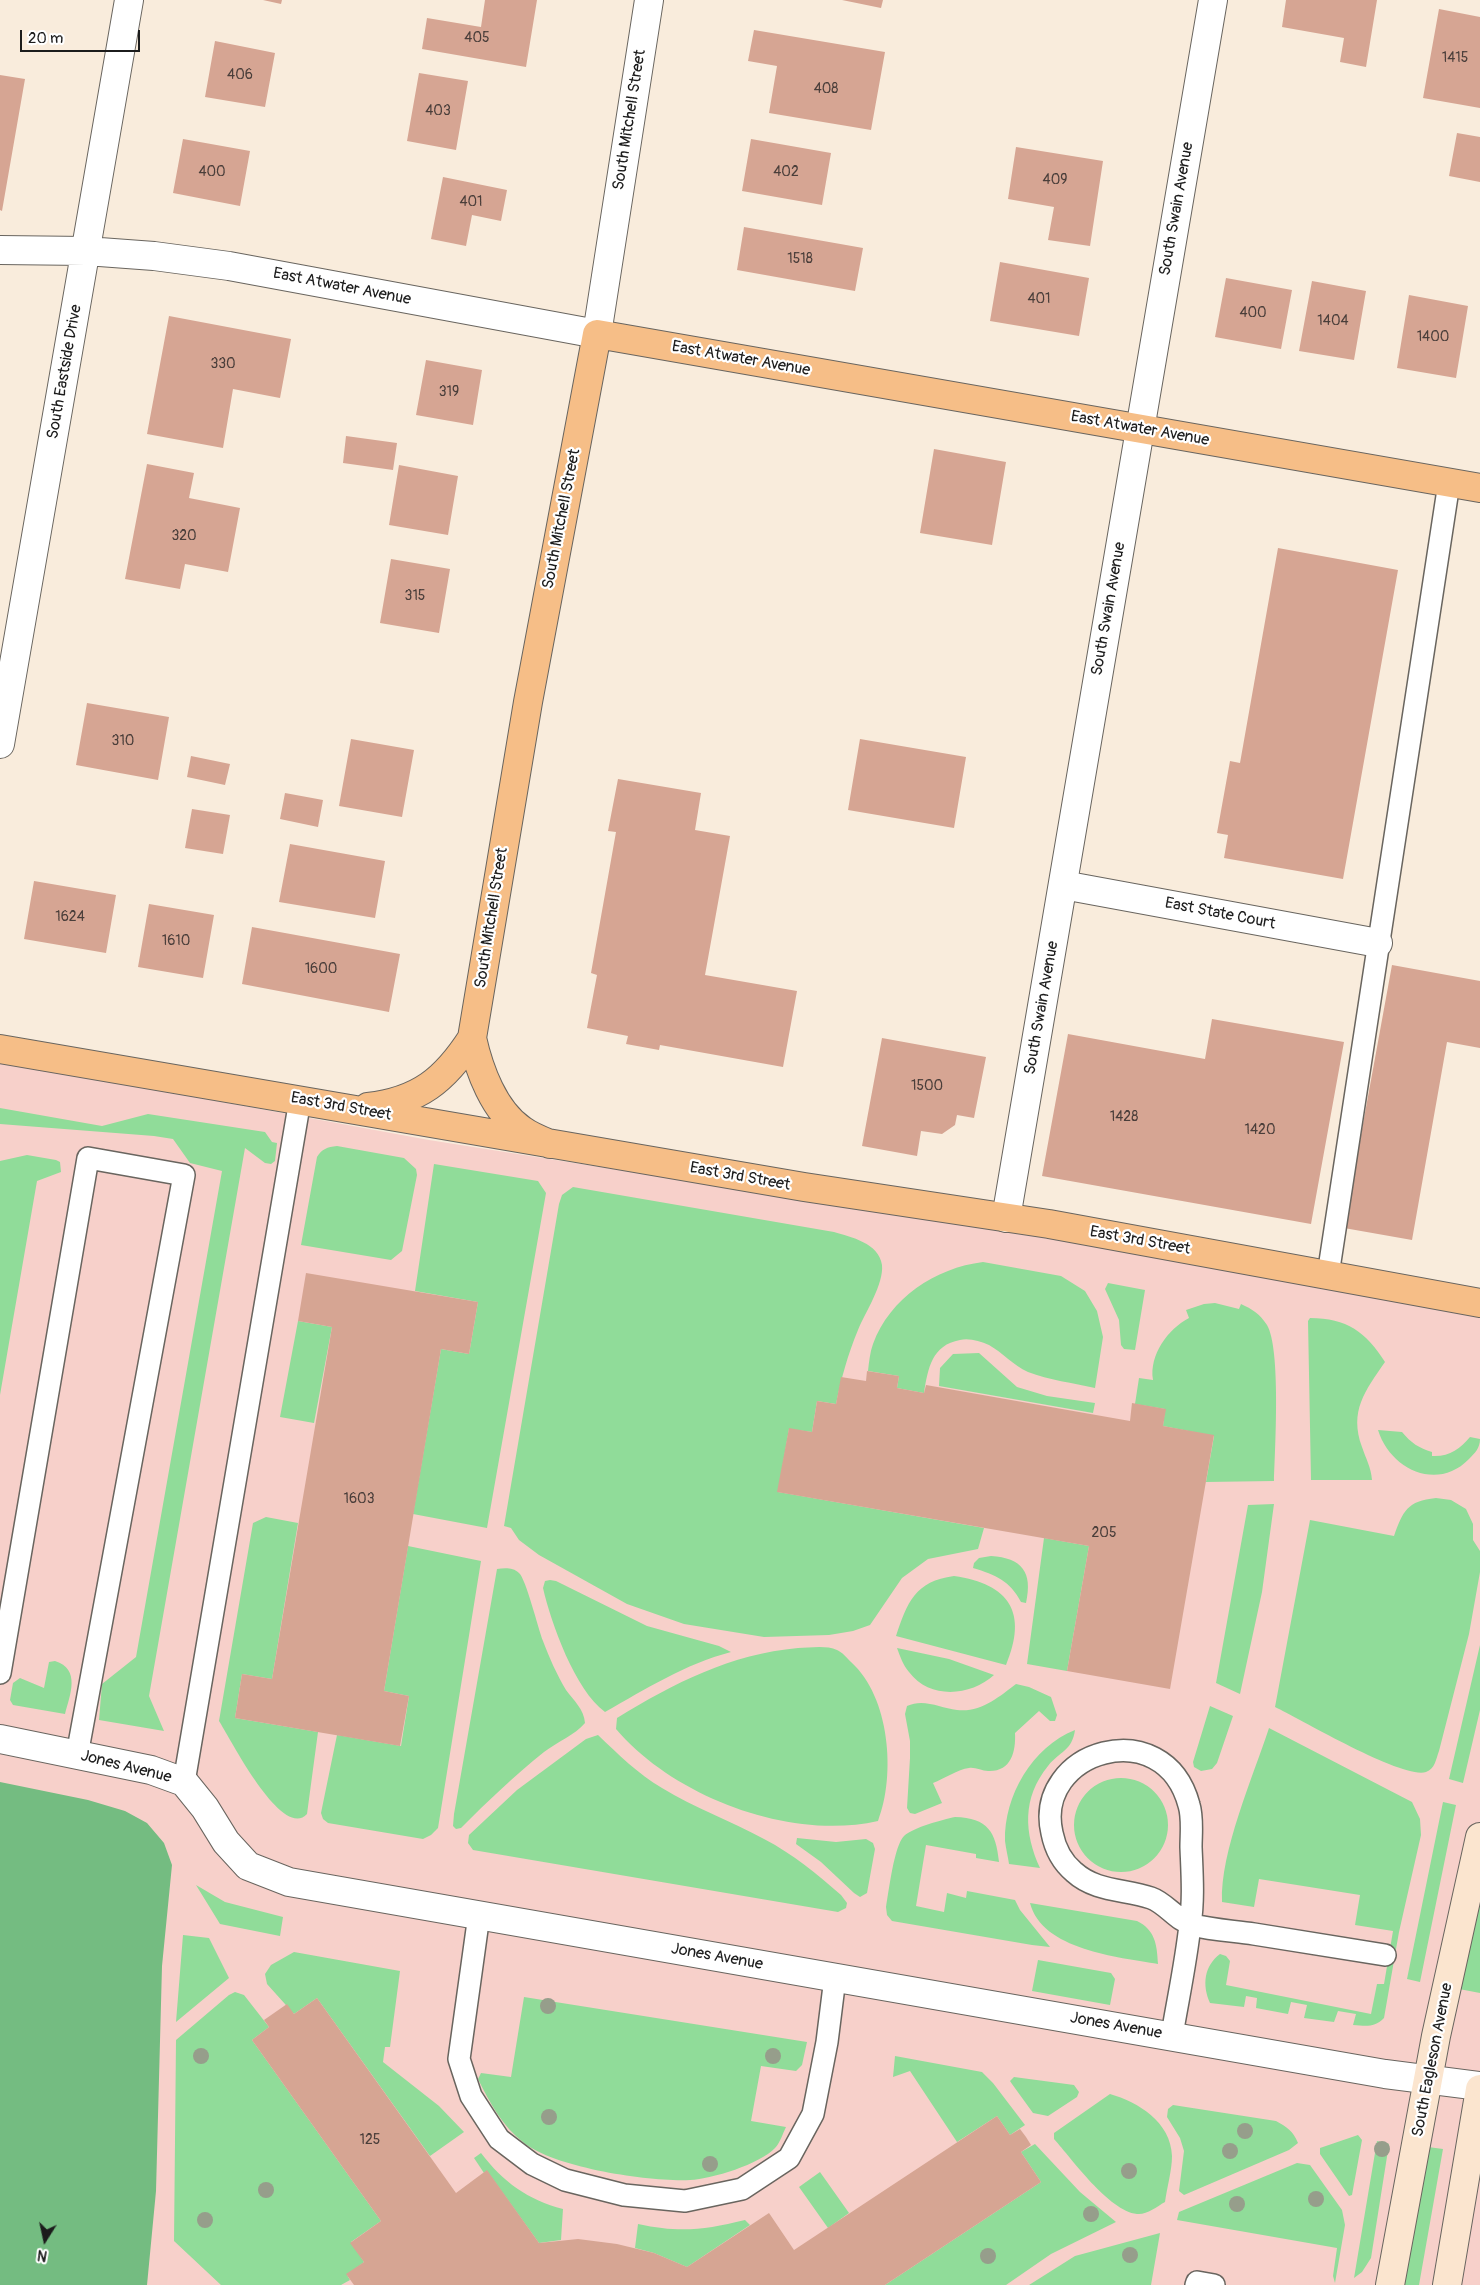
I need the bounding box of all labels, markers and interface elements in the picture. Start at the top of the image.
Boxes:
scale bar [22,20,142,52]
text: 20 m [28,29,63,48]
house number: 405 [464,30,490,46]
street label: South Mitchell Street [609,48,651,192]
house number: 1415 [1442,50,1468,66]
house number: 406 [227,67,253,83]
house number: 408 [814,81,838,97]
house number: 403 [425,103,451,119]
street label: South Swain Avenue [1156,141,1198,277]
house number: 400 [198,164,226,180]
house number: 402 [773,164,799,180]
house number: 409 [1043,172,1067,188]
house number: 401 [459,194,483,210]
house number: 1518 [787,251,813,267]
street label: East Atwater Avenue [271,264,413,310]
house number: 401 [1027,291,1051,307]
street label: South Eastside Drive [44,303,86,441]
house number: 400 [1239,305,1267,321]
house number: 1404 [1317,313,1349,329]
house number: 1400 [1417,329,1449,345]
street label: East Atwater Avenue [670,337,812,381]
house number: 330 [210,356,236,372]
house number: 319 [439,384,459,400]
street label: East Atwater Avenue [1069,407,1211,451]
street label: South Mitchell Street [539,447,585,591]
house number: 320 [171,528,197,544]
street label: South Swain Avenue [1088,541,1130,677]
house number: 315 [405,588,425,604]
house number: 310 [112,733,134,749]
street label: South Mitchell Street [471,846,513,990]
street label: East State Court [1163,894,1277,934]
house number: 1624 [55,909,85,925]
house number: 1610 [162,933,190,949]
street label: South Swain Avenue [1021,940,1063,1076]
house number: 1600 [305,961,337,977]
house number: 1500 [911,1078,943,1094]
street label: East 3rd Street [289,1089,393,1125]
house number: 1428 [1110,1109,1138,1125]
house number: 1420 [1245,1122,1275,1138]
street label: East 3rd Street [688,1159,792,1195]
street label: East 3rd Street [1088,1223,1192,1259]
house number: 1603 [344,1491,374,1507]
house number: 205 [1092,1525,1116,1541]
street label: Jones Avenue [79,1746,173,1788]
street label: Jones Avenue [670,1939,764,1975]
street label: South Eagleson Avenue [1409,1982,1457,2138]
street label: Jones Avenue [1069,2008,1163,2044]
house number: 125 [360,2132,380,2148]
north arrow [20,2215,70,2265]
text: N [36,2246,48,2264]

